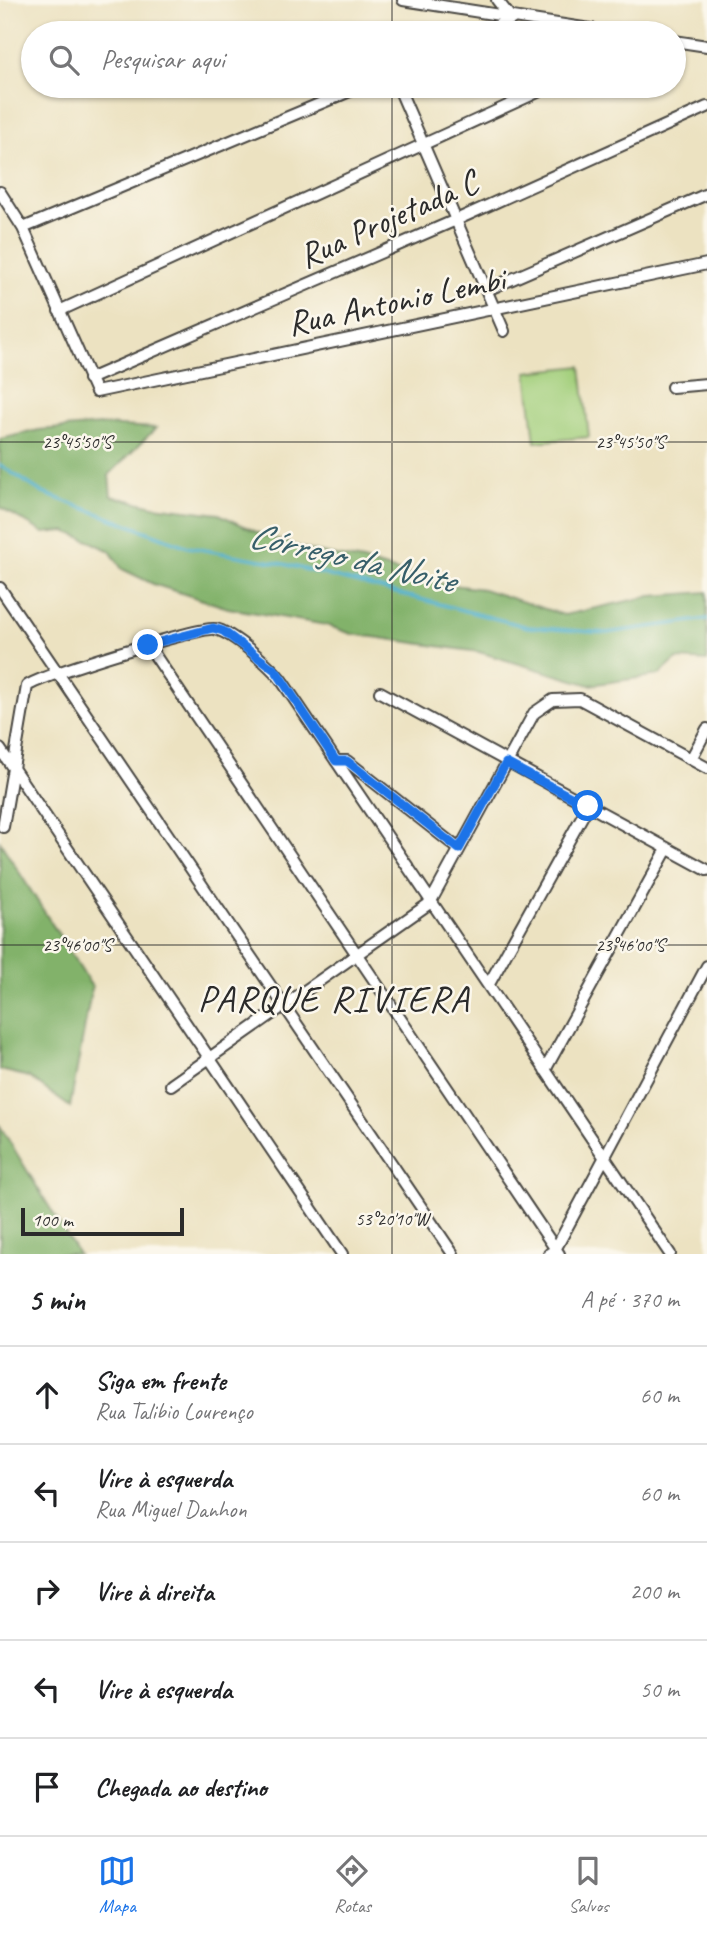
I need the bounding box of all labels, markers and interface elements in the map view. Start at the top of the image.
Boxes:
search box [21,21,686,98]
icon: search [45,41,83,79]
text: Pesquisar aqui [101,43,225,76]
street label: Rua Projetada C [292,158,488,278]
street label: Rua Antonio Lembi [283,255,513,346]
text: 23°45'50"S [43,431,115,453]
text: 23°45'50"S [596,431,668,453]
water label: Córrego da Noite [245,511,464,605]
route end [132,629,163,660]
route start [572,790,603,821]
text: 23°46'00"S [43,934,115,956]
text: 23°46'00"S [596,934,668,956]
district label: PARQUE RIVIERA [198,975,470,1022]
scale bar [21,1205,184,1237]
text: 100 m [32,1208,73,1232]
text: 53°20'10"W [355,1208,432,1230]
text: 5 min [28,1281,85,1319]
text: A pé · 370 m [581,1285,679,1314]
text: Siga em frente [95,1364,226,1397]
icon: ahead [28,1376,66,1414]
text: 60 m [640,1381,679,1410]
text: Rua Talibio Lourenço [95,1397,253,1426]
text: Vire à esquerda [95,1462,232,1495]
icon: left [28,1474,66,1512]
text: 60 m [640,1479,679,1508]
text: Rua Miguel Danhon [95,1495,247,1524]
icon: right [28,1572,66,1610]
text: Vire à direita [95,1575,214,1608]
text: 200 m [630,1577,679,1606]
icon: left [28,1670,66,1708]
text: Vire à esquerda [95,1673,232,1706]
text: 50 m [640,1675,679,1704]
icon: arrive [28,1768,66,1806]
text: Chegada ao destino [95,1771,267,1804]
tab: Mapa [98,1852,136,1918]
tab: Rotas [333,1852,371,1918]
tab: Salvos [568,1852,609,1918]

